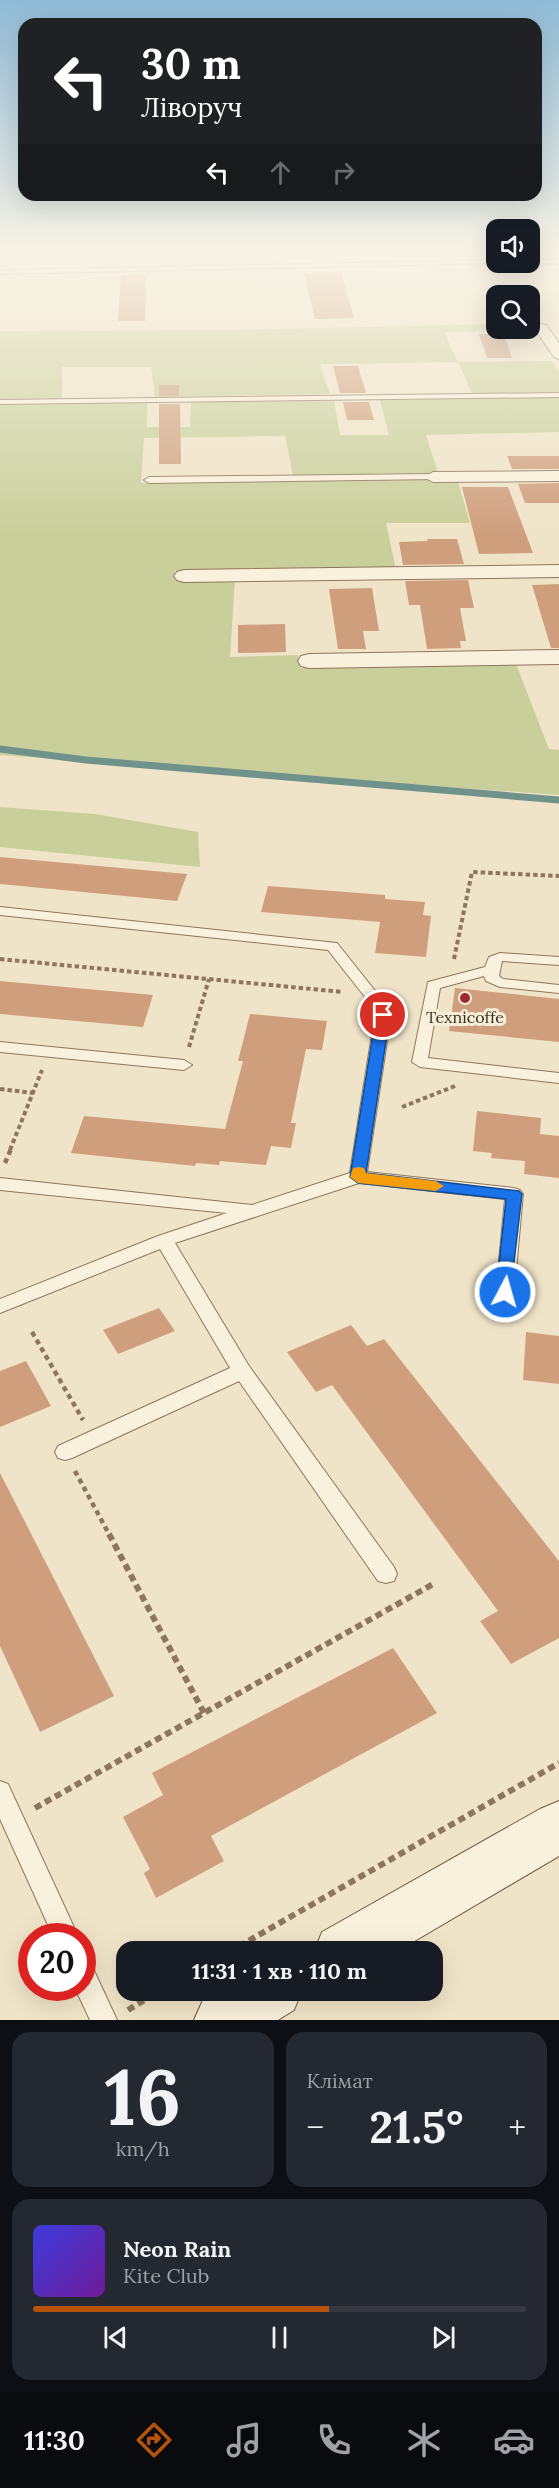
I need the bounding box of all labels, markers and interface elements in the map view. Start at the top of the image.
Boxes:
text: 30 m [141,37,241,91]
icon: left [42,42,120,120]
text: Ліворуч [141,90,242,124]
icon: left [201,156,234,189]
icon: ahead [264,156,297,189]
icon: right [327,156,360,189]
map controls [486,219,540,339]
button: sound [486,219,540,273]
button: search [486,285,540,339]
pin [357,989,408,1040]
marker: Texnicoffe [458,991,472,1005]
icon: arrive [366,998,399,1031]
place label: Texnicoffe [426,1007,504,1027]
position arrow [473,1260,537,1324]
speed limit sign: 20 [18,1923,96,2001]
text: 11:31 · 1 хв · 110 m [192,1957,367,1985]
text: 16 [104,2047,181,2146]
text: Клімат [307,2068,373,2093]
text: 21.5° [369,2098,463,2155]
text: − [307,2106,324,2148]
text: + [508,2106,526,2148]
text: km/h [116,2136,170,2161]
text: Neon Rain [123,2235,231,2263]
text: Kite Club [123,2263,209,2288]
icon: previous [99,2321,132,2354]
icon: pause [263,2321,296,2354]
icon: next [427,2321,460,2354]
icon: directions [133,2419,175,2461]
icon: music [223,2419,265,2461]
icon: phone [313,2419,355,2461]
icon: climate [403,2419,445,2461]
icon: car [493,2419,535,2461]
text: 11:30 [24,2423,85,2457]

